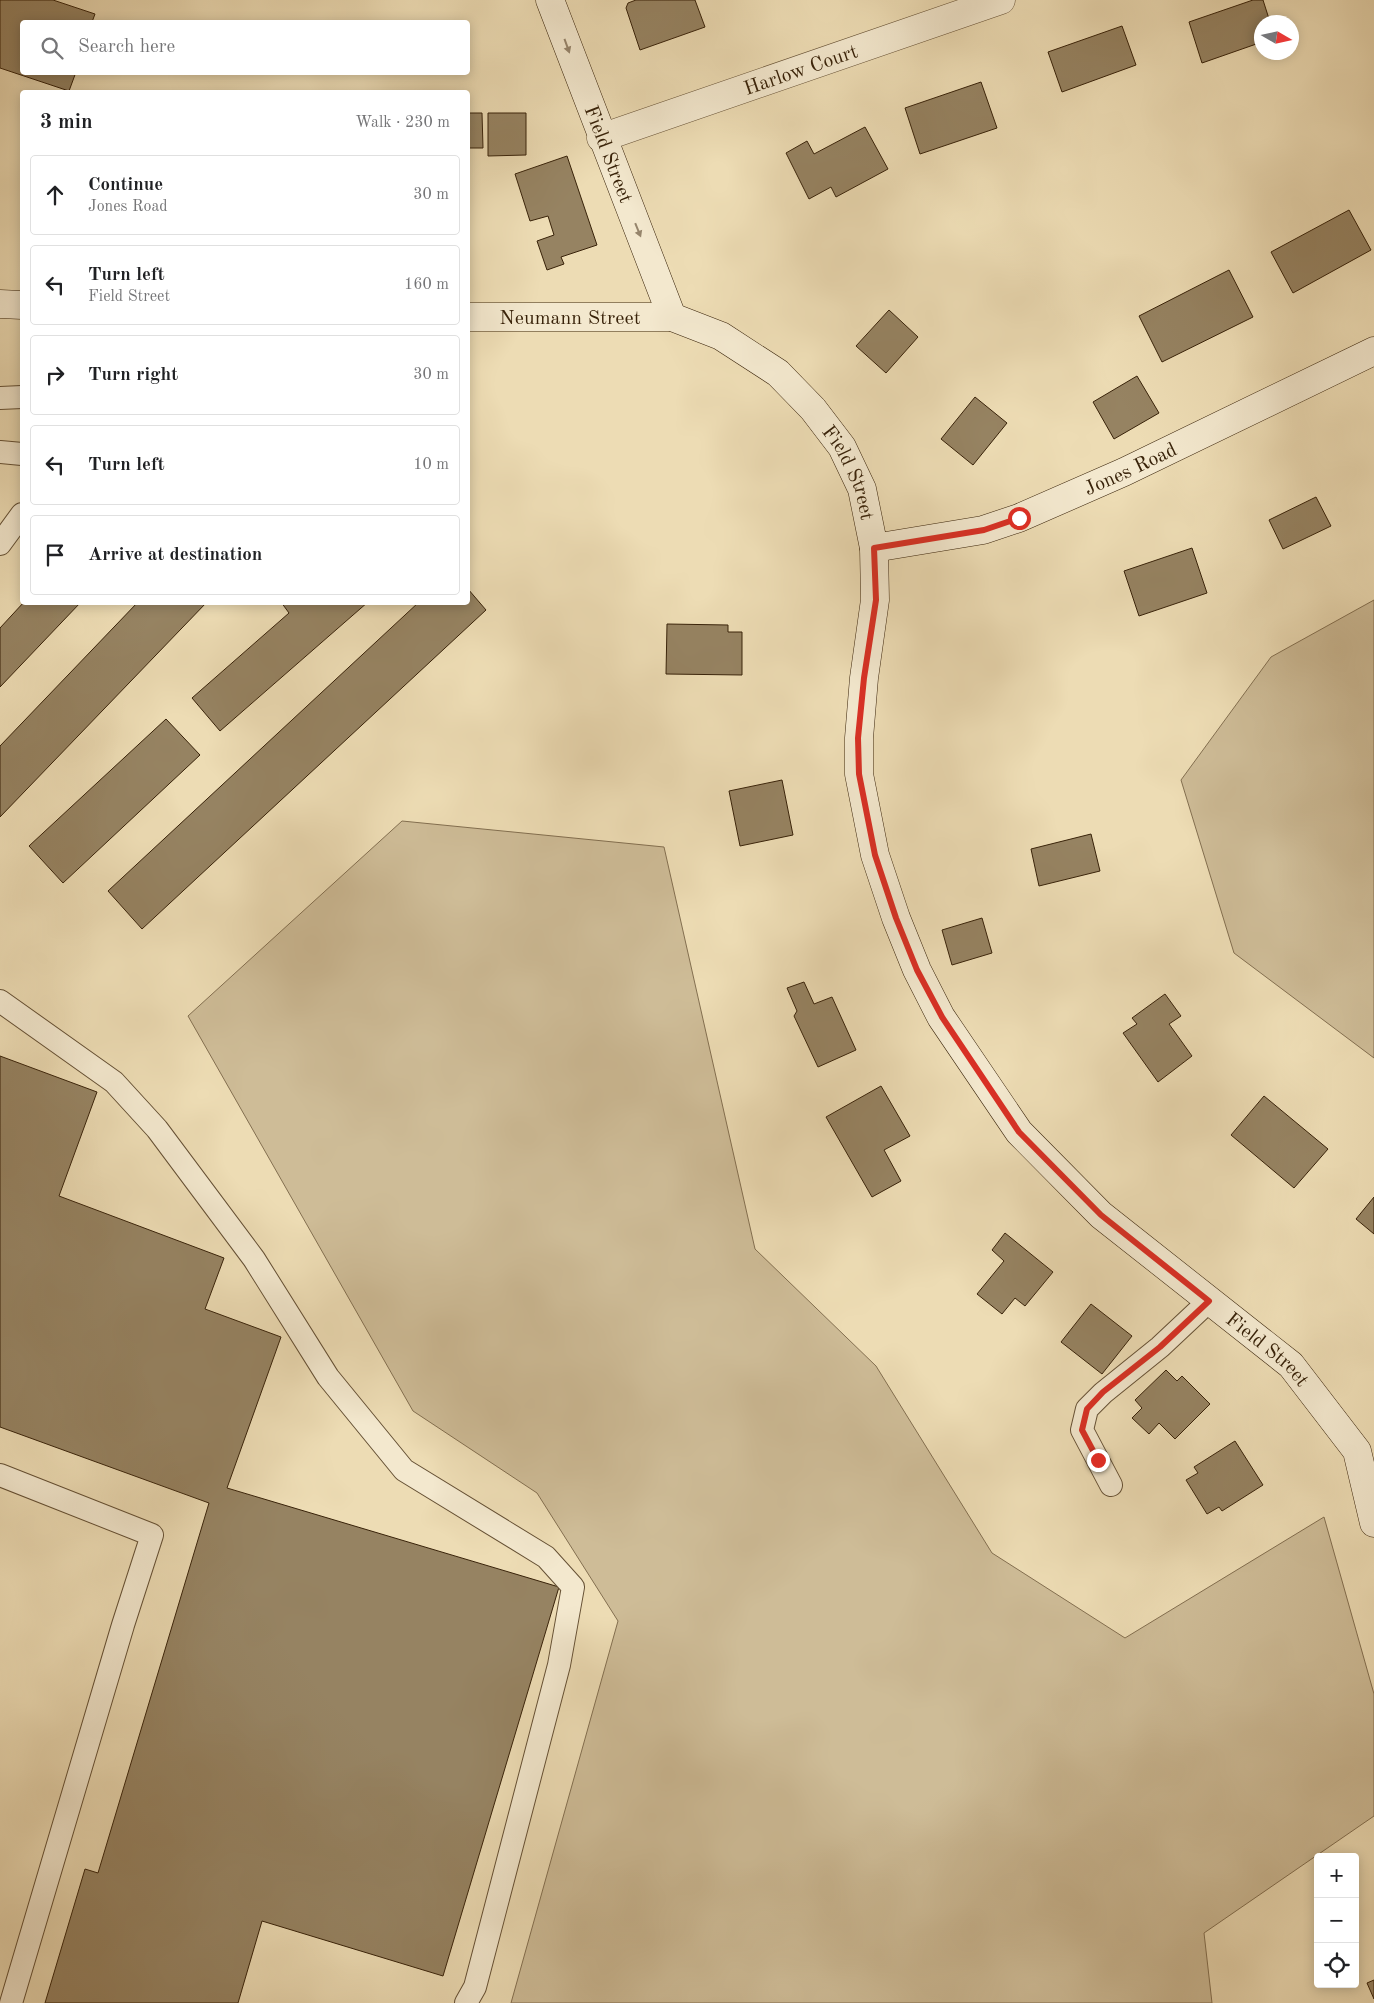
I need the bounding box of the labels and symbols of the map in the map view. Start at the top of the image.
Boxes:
north arrow [1254,15,1299,60]
one-way arrow [564,38,571,53]
street label: Harlow Court [741,42,861,100]
street label: Field Street [580,103,635,206]
one-way arrow [634,223,642,238]
street label: Neumann Street [499,309,641,329]
street label: Field Street [817,422,876,522]
street label: Jones Road [1082,440,1180,500]
route start [1008,507,1031,530]
street label: Field Street [1221,1310,1312,1391]
route end [1087,1449,1110,1472]

